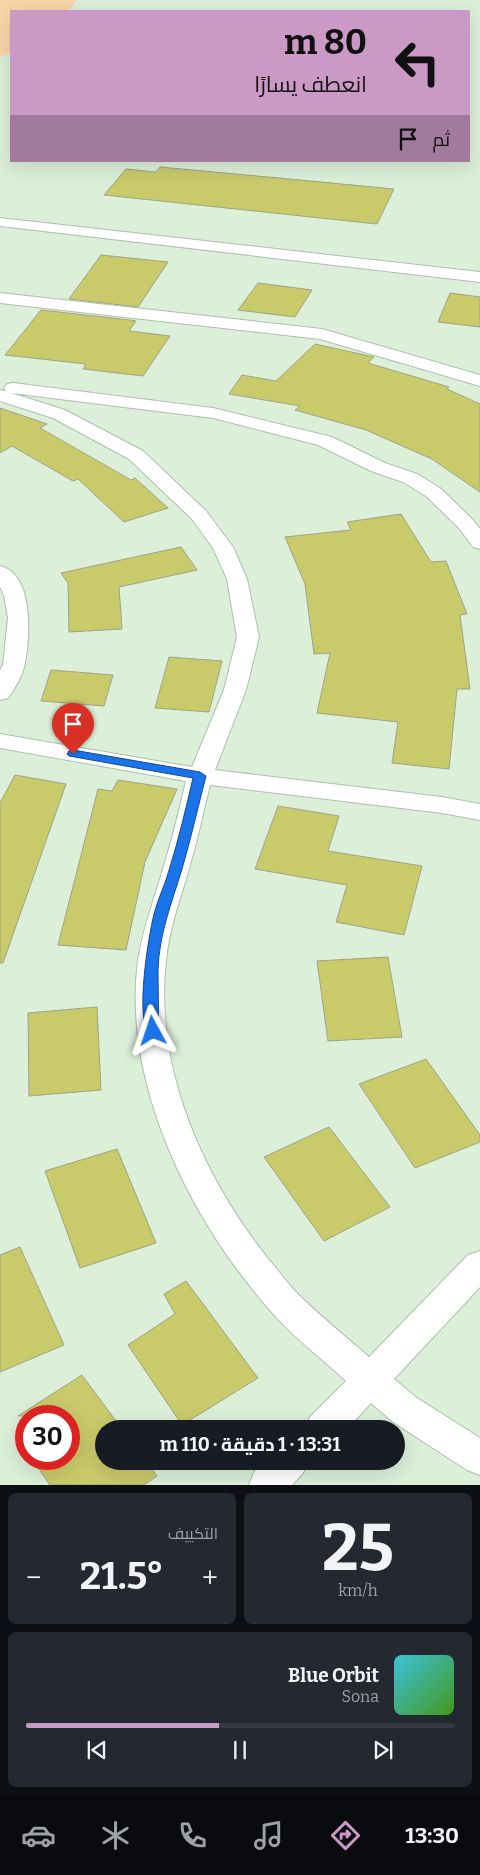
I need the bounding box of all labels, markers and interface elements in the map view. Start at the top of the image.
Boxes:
text: 80 m [284,21,367,63]
icon: left [385,30,450,95]
text: انعطف يسارًا [254,71,367,98]
icon: arrive [394,125,422,153]
text: ثم [432,128,450,151]
pin [52,703,94,754]
icon: arrive [59,710,87,738]
position arrow [126,1004,178,1056]
speed limit sign: 30 [15,1405,80,1470]
text: 13:31 · 1 دقيقة · 110 m [160,1433,340,1456]
text: 25 [322,1509,394,1587]
text: التكييف [168,1524,218,1543]
text: 21.5° [80,1553,164,1599]
text: − [26,1561,41,1594]
text: + [202,1561,218,1594]
text: km/h [338,1581,378,1600]
text: Blue Orbit [288,1664,379,1687]
text: Sona [342,1687,379,1706]
icon: previous [83,1736,111,1764]
icon: pause [226,1736,254,1764]
icon: next [369,1736,397,1764]
icon: car [21,1818,56,1853]
icon: climate [98,1818,133,1853]
icon: phone [175,1818,210,1853]
icon: music [251,1818,286,1853]
icon: directions [328,1818,363,1853]
text: 13:30 [405,1822,459,1849]

